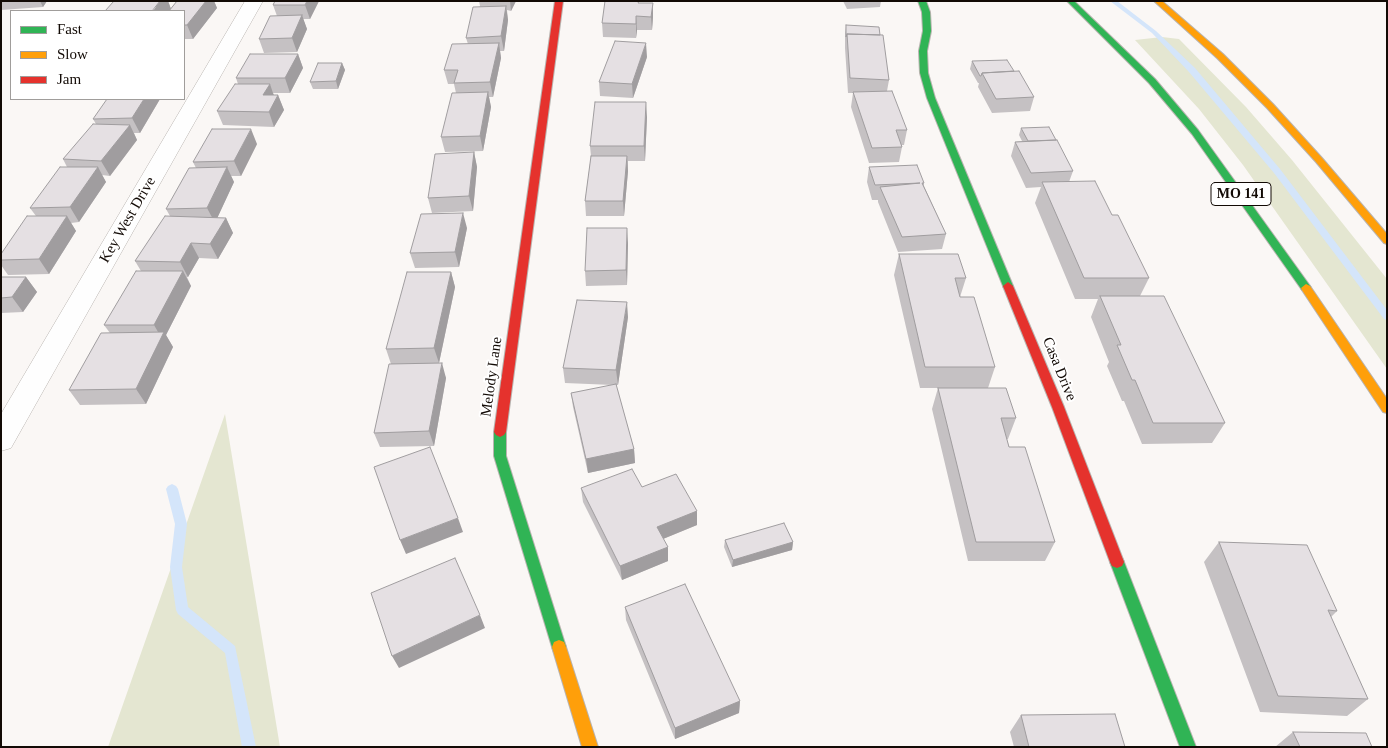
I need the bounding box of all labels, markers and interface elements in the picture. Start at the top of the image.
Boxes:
legend [10,10,185,100]
text: Fast [57,21,82,37]
text: Slow [57,46,88,62]
text: Jam [57,71,81,87]
street label: Key West Drive [96,174,160,266]
road number: MO 141 [1211,182,1271,205]
street label: Casa Drive [1038,335,1080,403]
street label: Melody Lane [477,336,507,418]

